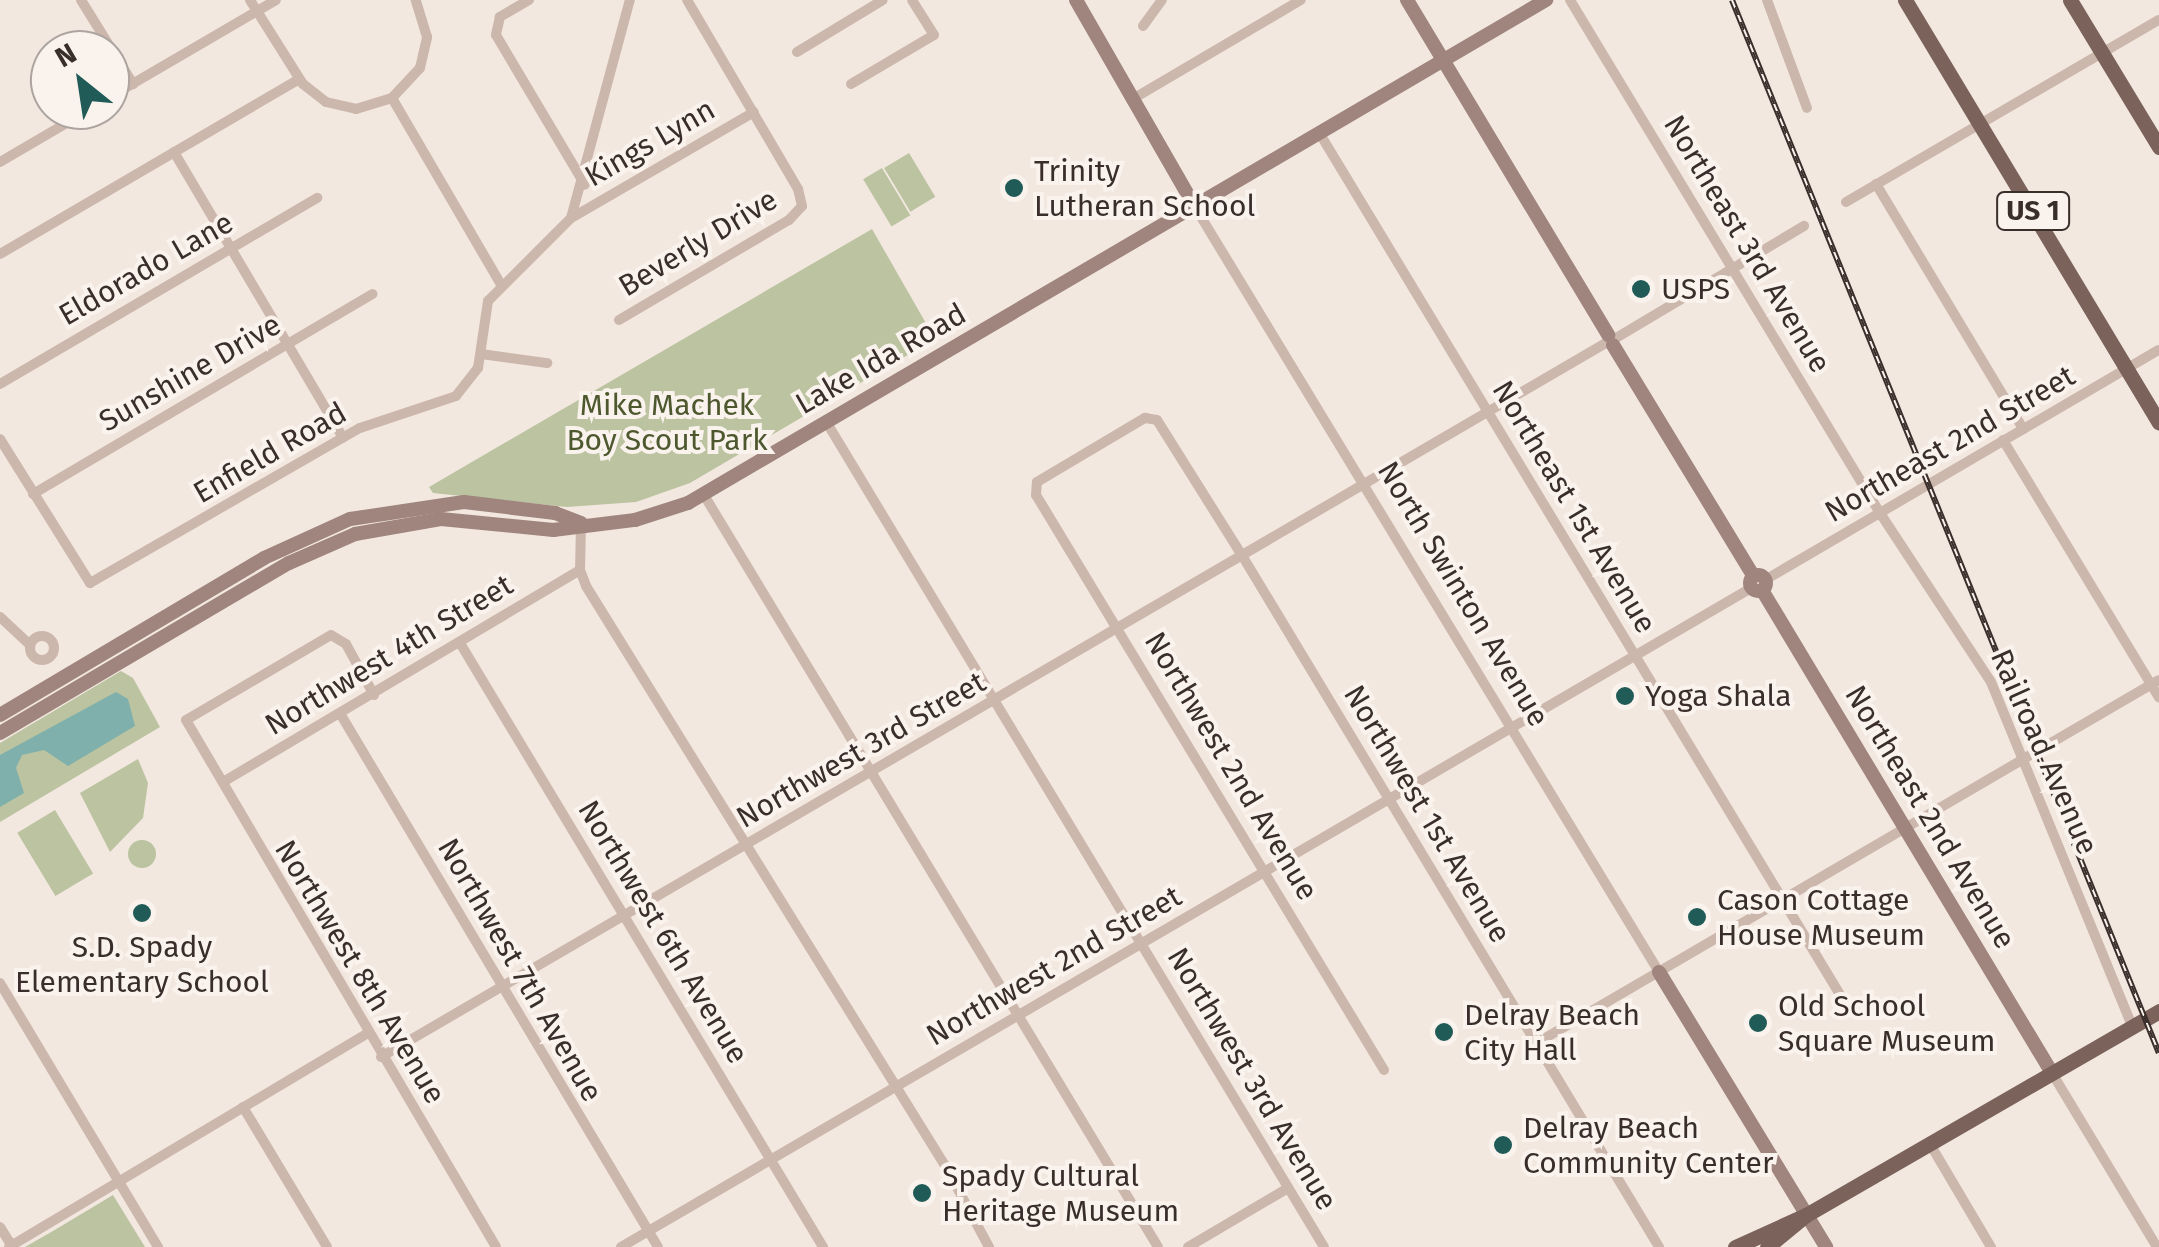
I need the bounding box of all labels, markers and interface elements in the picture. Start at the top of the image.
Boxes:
north arrow [30,30,130,130]
text: N [49,36,82,74]
street label: Kings Lynn [579,91,721,195]
street label: Northeast 3rd Avenue [1656,109,1838,379]
place label: Trinity Lutheran School [1034,153,1255,224]
marker: Trinity Lutheran School [1003,177,1025,199]
street label: Beverly Drive [612,182,784,304]
road number: US 1 [1996,188,2070,234]
street label: Eldorado Lane [53,205,239,333]
place label: USPS [1661,271,1730,307]
marker: USPS [1630,278,1652,300]
street label: Lake Ida Road [789,296,973,422]
street label: Sunshine Drive [93,306,287,440]
street label: Northeast 2nd Street [1819,358,2081,530]
street label: Northeast 1st Avenue [1484,374,1664,640]
park label: Mike Machek Boy Scout Park [566,387,768,458]
street label: Enfield Road [187,395,353,511]
street label: North Swinton Avenue [1370,455,1556,733]
street label: Northwest 4th Street [259,567,519,743]
street label: Northwest 2nd Avenue [1137,625,1325,907]
street label: Railroad Avenue [1983,644,2105,860]
street label: Northwest 3rd Street [730,664,992,836]
place label: Yoga Shala [1645,678,1791,714]
street label: Northwest 1st Avenue [1336,679,1518,949]
street label: Northeast 2nd Avenue [1837,679,2023,955]
marker: Yoga Shala [1614,685,1636,707]
street label: Northwest 6th Avenue [570,794,756,1070]
street label: Northwest 7th Avenue [430,832,610,1108]
street label: Northwest 8th Avenue [267,834,453,1110]
street label: Northwest 2nd Street [920,878,1188,1054]
place label: Cason Cottage House Museum [1717,882,1925,952]
marker: S.D. Spady Elementary School [131,902,153,924]
marker: Cason Cottage House Museum [1686,906,1708,928]
place label: S.D. Spady Elementary School [15,929,269,1000]
street label: Northwest 3rd Avenue [1159,941,1345,1217]
place label: Old School Square Museum [1778,988,1995,1058]
place label: Delray Beach City Hall [1464,997,1640,1068]
marker: Old School Square Museum [1747,1012,1769,1034]
marker: Delray Beach City Hall [1433,1021,1455,1043]
place label: Delray Beach Community Center [1523,1110,1773,1180]
marker: Delray Beach Community Center [1492,1134,1514,1156]
place label: Spady Cultural Heritage Museum [942,1158,1179,1228]
marker: Spady Cultural Heritage Museum [911,1182,933,1204]

